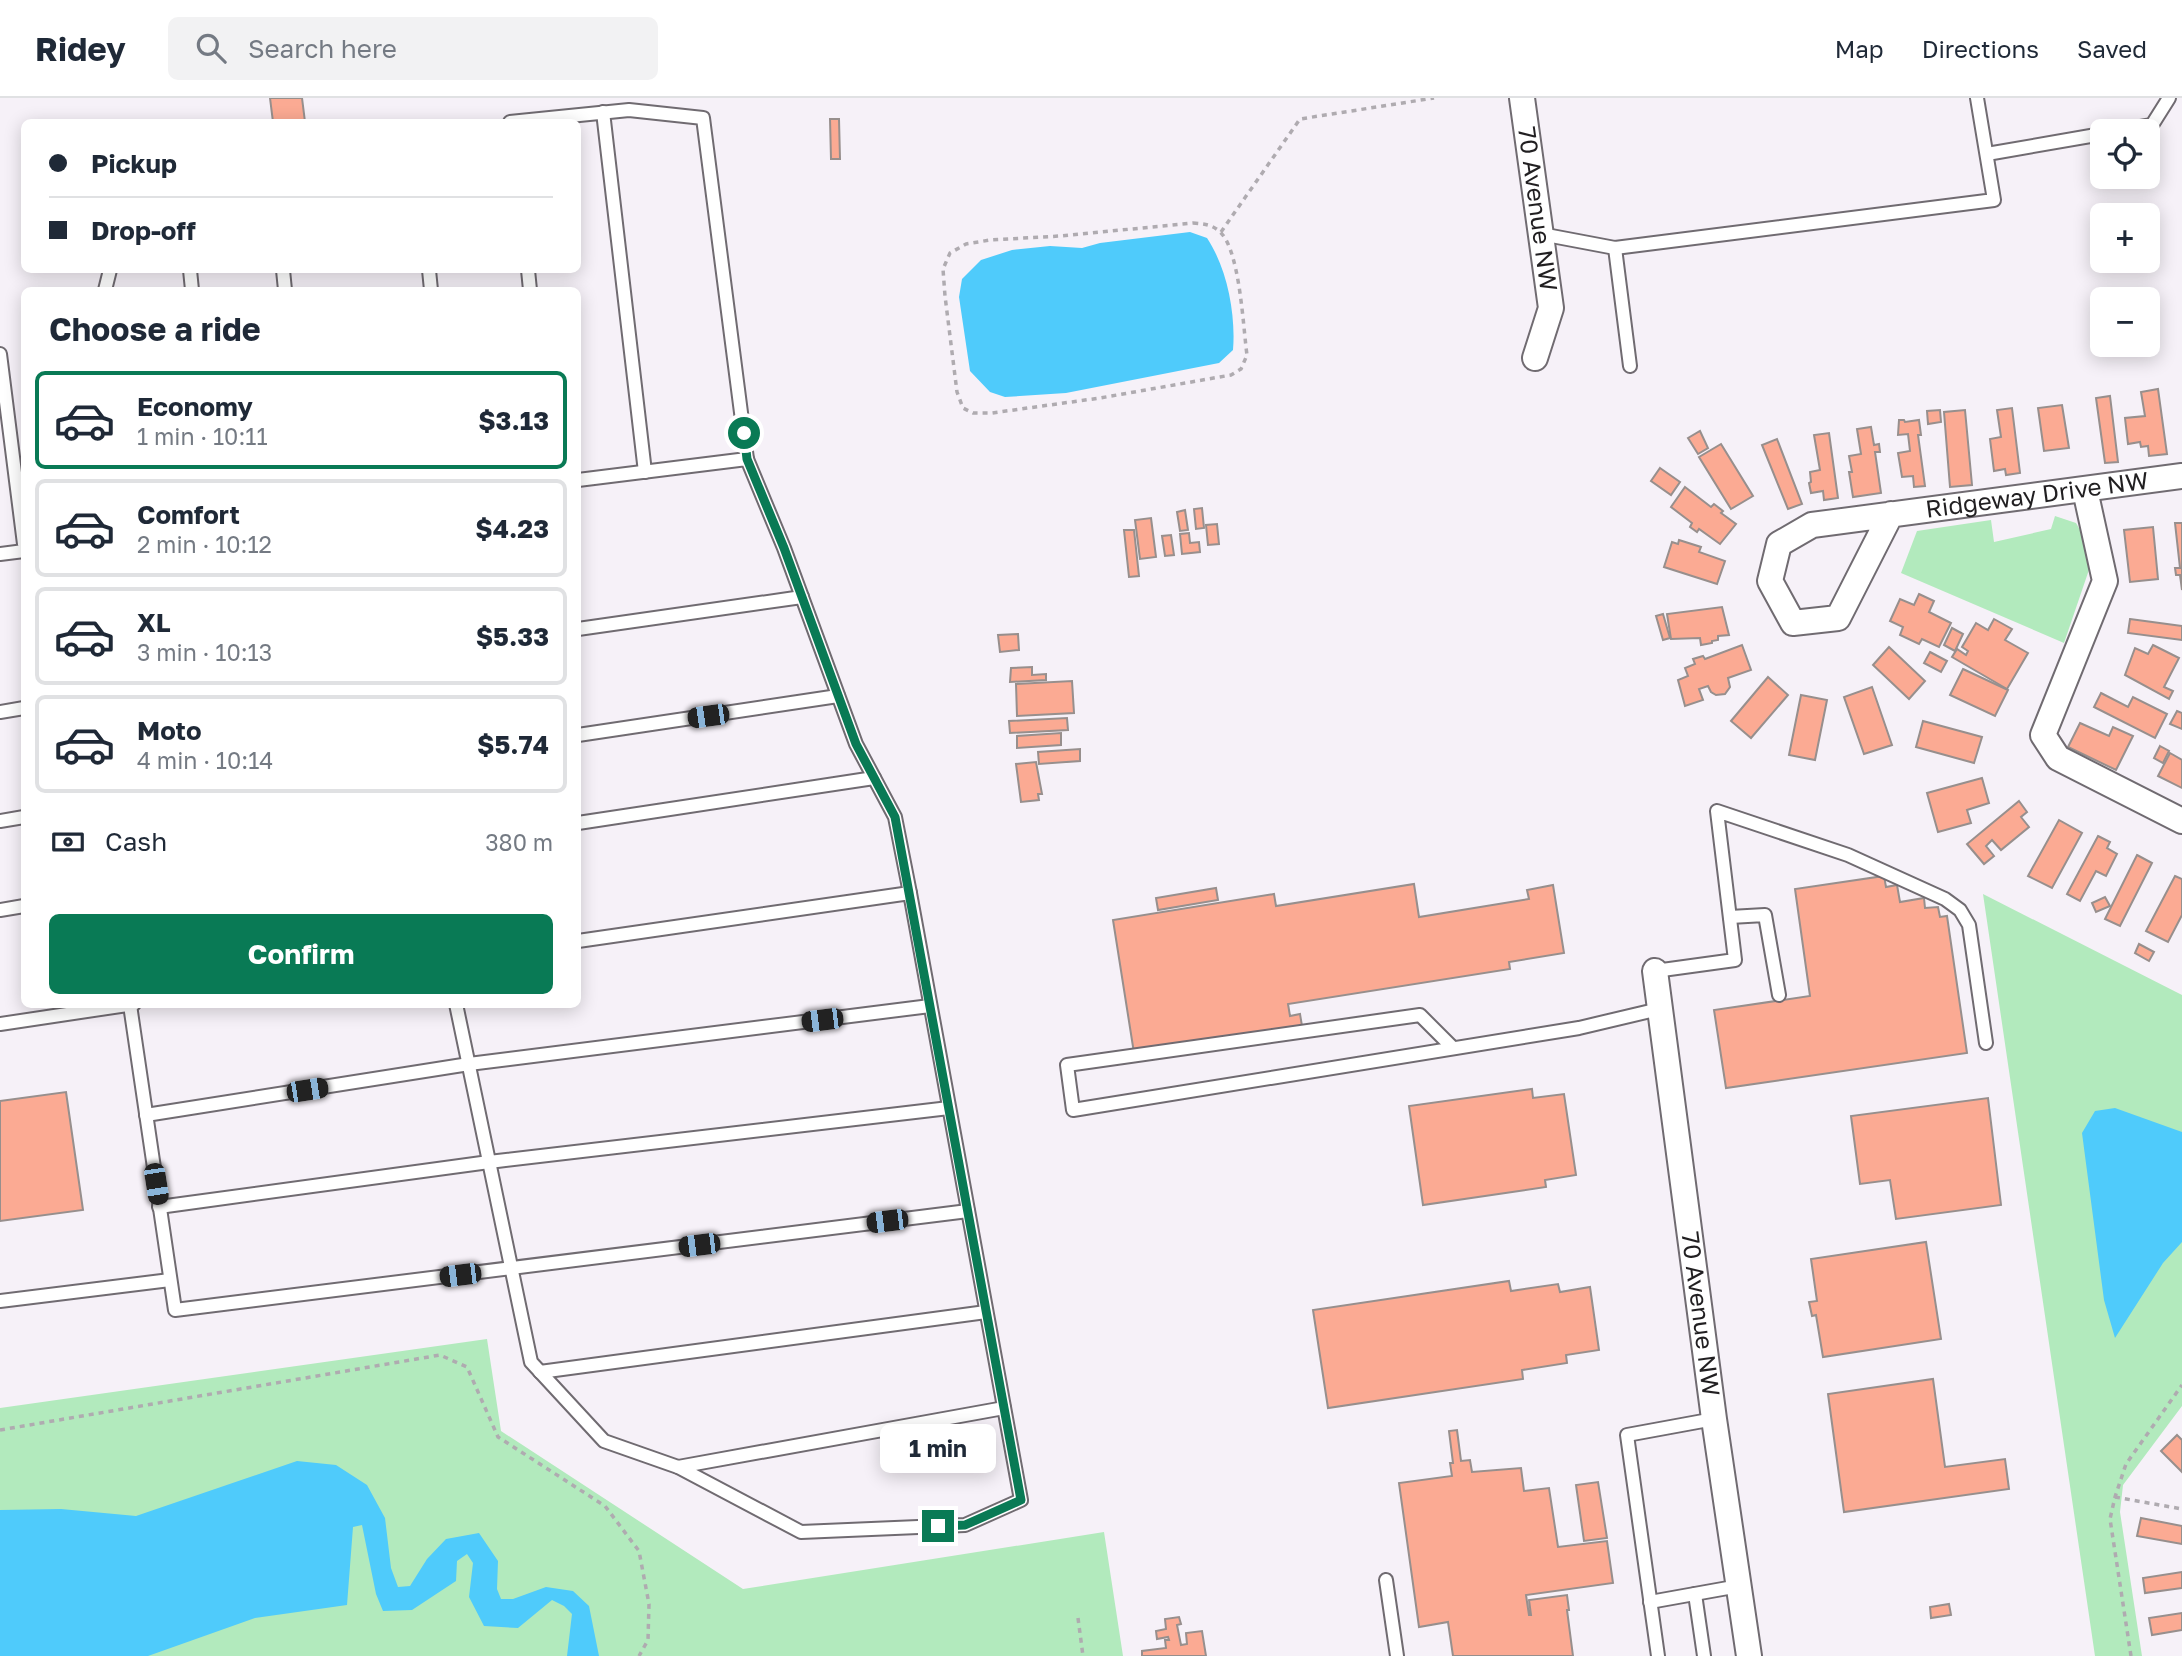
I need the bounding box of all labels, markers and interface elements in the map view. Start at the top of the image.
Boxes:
search box [168,17,658,80]
text: Ridey [35,29,126,68]
icon: search [192,29,230,67]
text: Search here [248,33,397,64]
text: Map [1835,34,1884,63]
text: Directions [1922,34,2039,63]
text: Saved [2077,34,2147,63]
map controls [2090,119,2160,357]
button: locate [2090,119,2160,189]
street label: 70 Avenue NW [1513,125,1565,293]
text: Pickup [91,148,177,179]
button: + [2090,203,2160,273]
text: Drop-off [91,215,196,246]
button: − [2090,287,2160,357]
text: Choose a ride [49,310,261,348]
icon: car [53,389,116,452]
text: Economy [137,391,253,422]
text: $3.13 [478,405,549,436]
route start [728,417,760,449]
text: 1 min · 10:11 [137,422,268,450]
street label: Ridgeway Drive NW [1924,465,2150,523]
icon: car [53,497,116,560]
text: Comfort [137,499,240,530]
text: $4.23 [475,513,549,544]
text: 2 min · 10:12 [137,530,272,558]
icon: car [53,605,116,668]
text: XL [137,607,171,638]
text: $5.33 [476,621,549,652]
text: 3 min · 10:13 [137,638,272,666]
car [686,703,731,729]
icon: car [53,713,116,776]
text: Moto [137,715,202,746]
text: $5.74 [477,729,549,760]
text: 4 min · 10:14 [137,746,273,774]
icon: cash [49,823,87,861]
text: Cash [105,826,167,857]
text: 380 m [485,828,553,856]
button: Confirm [49,914,553,994]
car [800,1007,845,1033]
car [285,1076,330,1104]
car [143,1162,170,1206]
car [865,1208,910,1234]
street label: 70 Avenue NW [1676,1230,1727,1398]
car [677,1232,722,1258]
car [438,1262,483,1288]
callout: 1 min [880,1424,996,1474]
text: 1 min [909,1434,967,1462]
route end [922,1510,954,1542]

